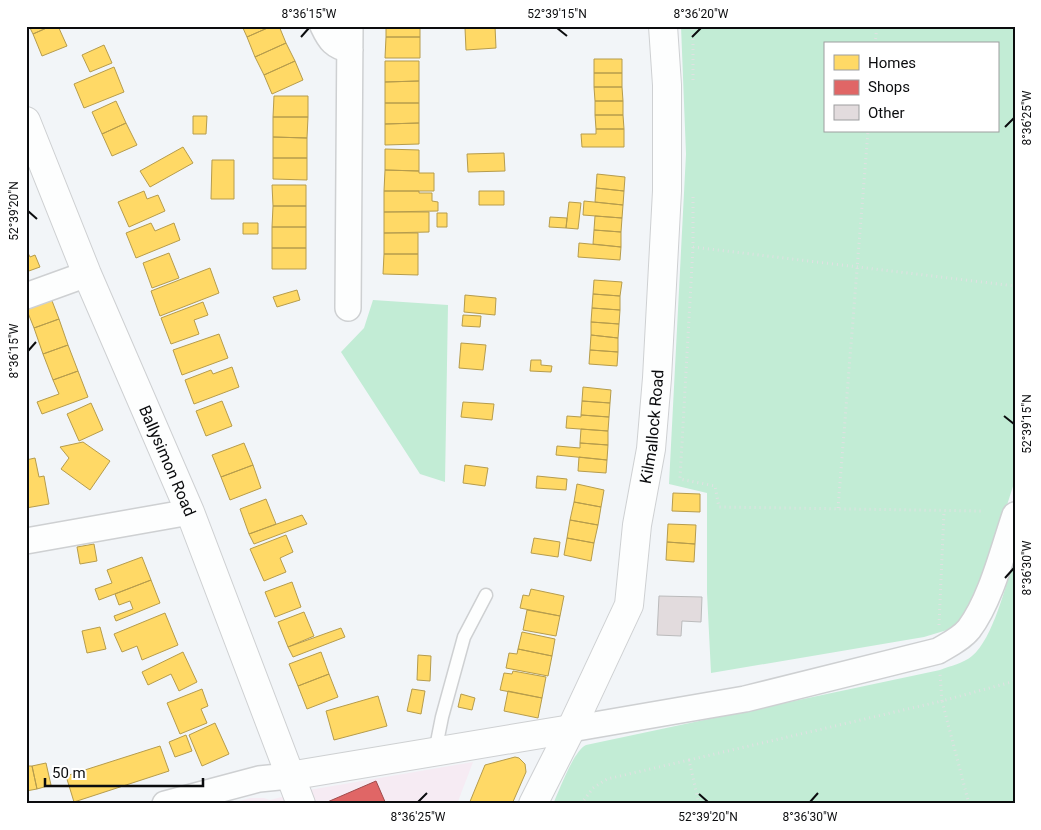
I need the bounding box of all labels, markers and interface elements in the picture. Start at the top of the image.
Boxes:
text: 8°36'15"W [282,7,337,21]
text: 52°39'15"N [527,7,587,21]
text: 8°36'20"W [674,7,729,21]
legend [824,42,998,132]
text: Homes [868,54,916,72]
text: Shops [868,78,910,96]
text: 8°36'25"W [1020,90,1034,145]
text: Other [868,104,905,122]
text: 52°39'20"N [7,181,21,241]
text: 8°36'15"W [7,323,21,378]
street label: Kilmallock Road [635,369,667,485]
text: 52°39'15"N [1020,394,1034,454]
street label: Ballysimon Road [135,402,200,519]
text: 8°36'30"W [1020,540,1034,595]
scale bar [45,755,202,787]
text: 50 m [52,764,86,782]
text: 8°36'25"W [391,810,446,824]
text: 52°39'20"N [678,810,738,824]
text: 8°36'30"W [783,810,838,824]

